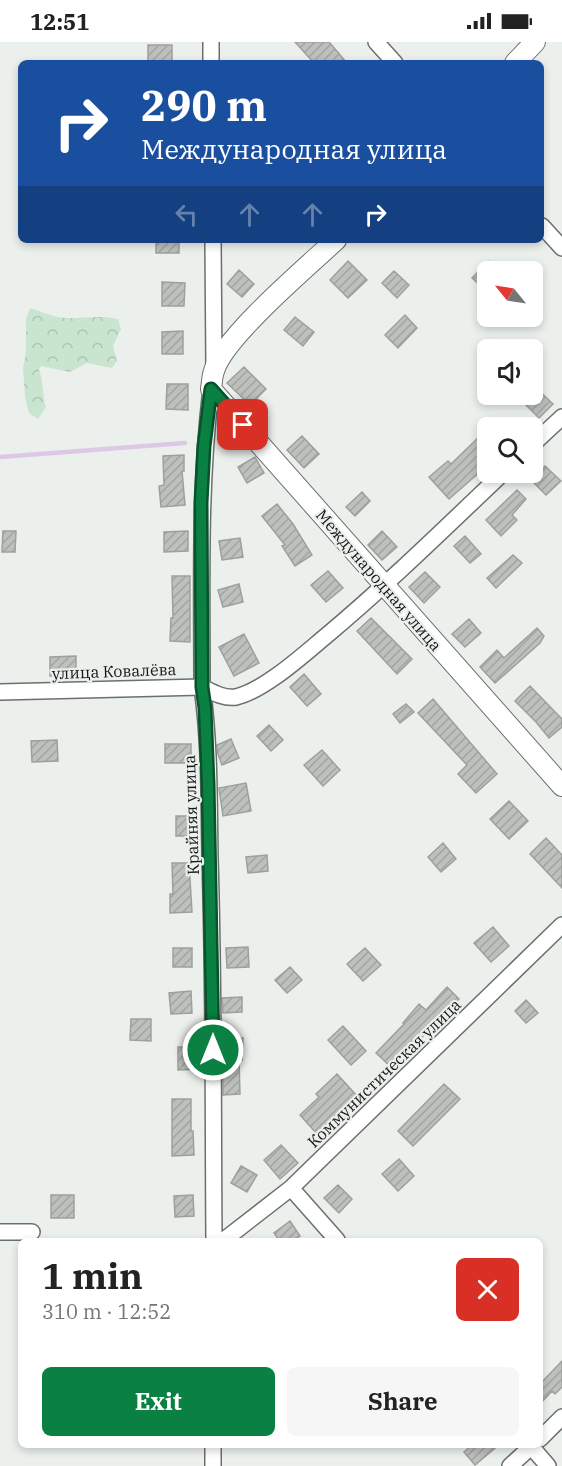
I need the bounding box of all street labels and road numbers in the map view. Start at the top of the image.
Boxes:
street label: Международная улица [312,505,446,655]
street label: улица Ковалёва [51,659,177,683]
street label: Крайняя улица [179,754,203,875]
street label: Коммунистическая улица [303,994,465,1152]

